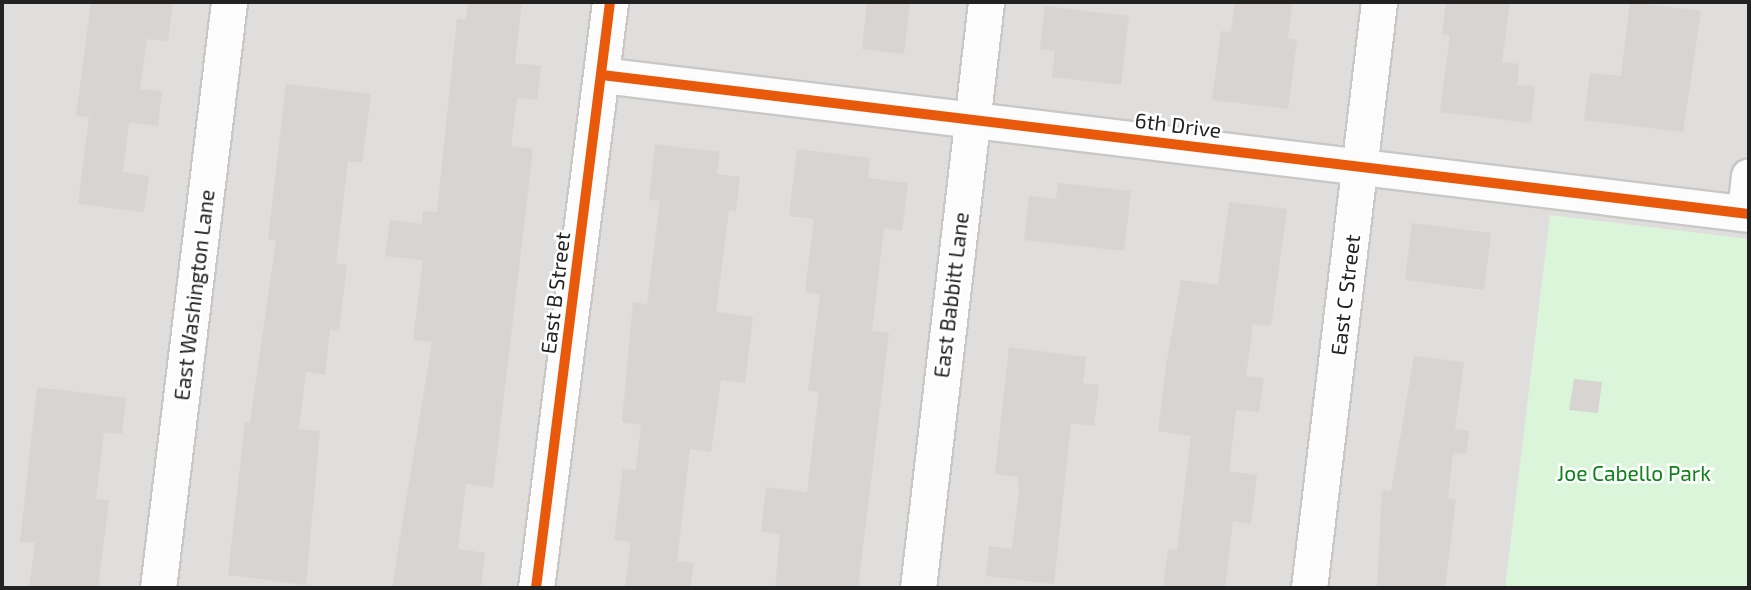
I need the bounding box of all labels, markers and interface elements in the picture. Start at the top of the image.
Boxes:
street label: 6th Drive [1133,107,1223,143]
street label: East Washington Lane [169,188,219,402]
street label: East Babbitt Lane [928,211,974,379]
street label: East B Street [535,231,575,355]
street label: East C Street [1325,233,1365,357]
park label: Joe Cabello Park [1557,460,1711,486]

